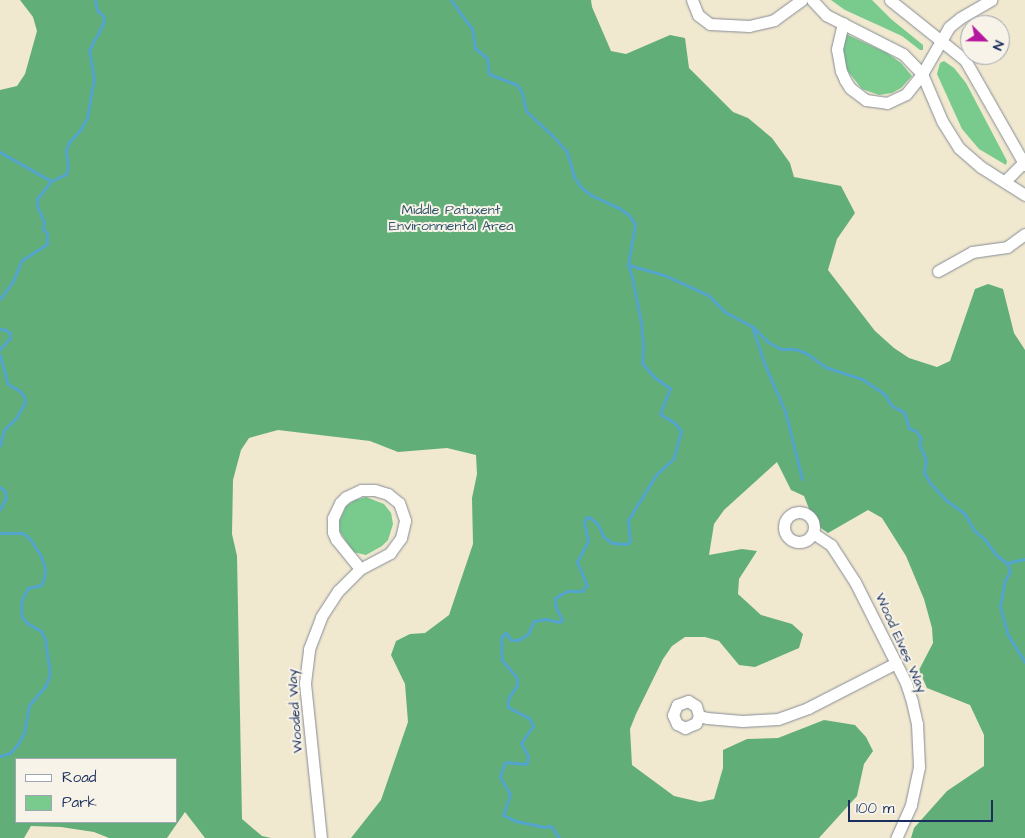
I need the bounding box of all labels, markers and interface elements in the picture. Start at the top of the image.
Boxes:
north arrow [960,15,1010,65]
text: N [987,38,1009,53]
park label: Middle Patuxent Environmental Area [389,202,513,234]
street label: Wood Elves Way [871,590,931,696]
street label: Wooded Way [284,668,306,754]
legend [15,758,178,823]
text: Road [62,767,96,788]
scale bar [850,790,995,822]
text: Park [62,792,97,813]
text: 100 m [856,798,895,819]

